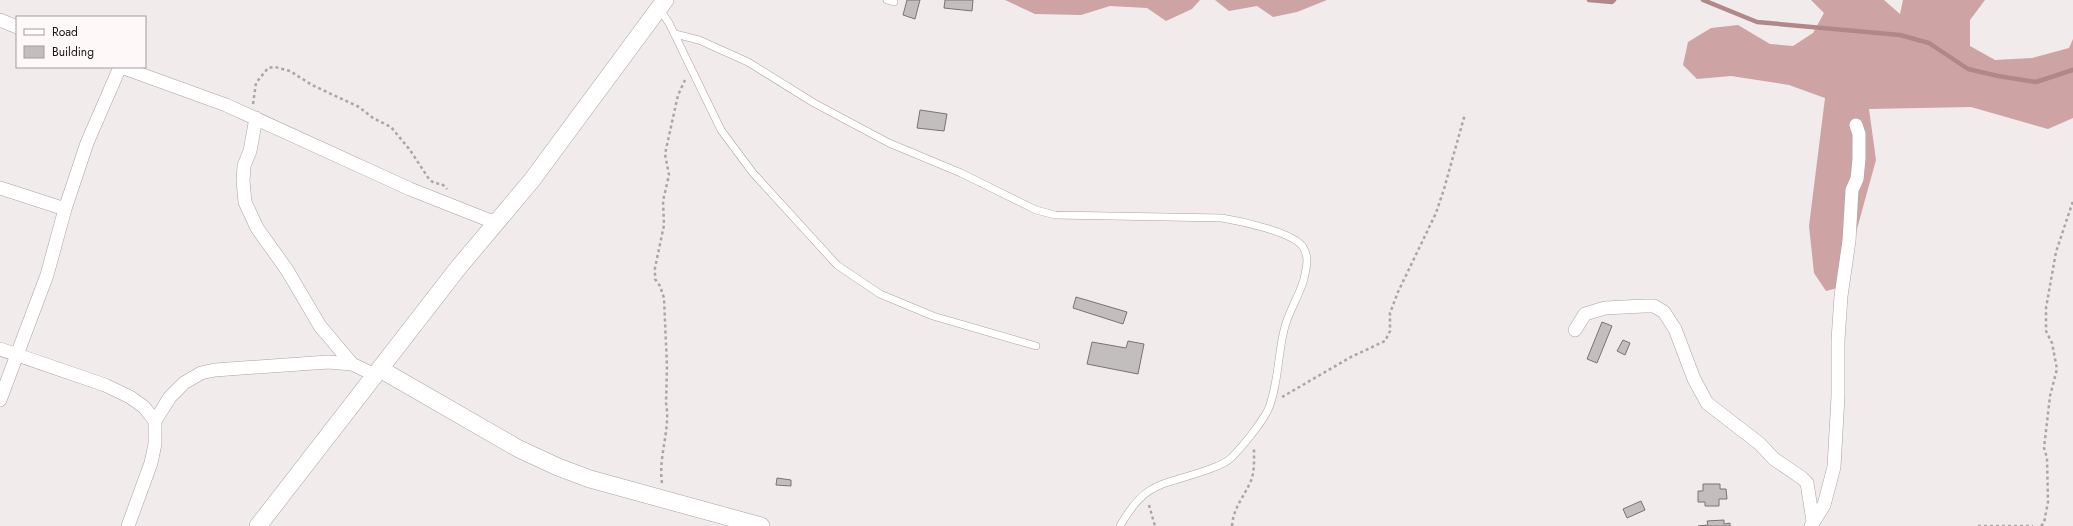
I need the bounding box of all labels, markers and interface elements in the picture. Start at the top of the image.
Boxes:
legend [16,16,146,68]
text: Road [52,23,78,41]
text: Building [52,43,94,61]

